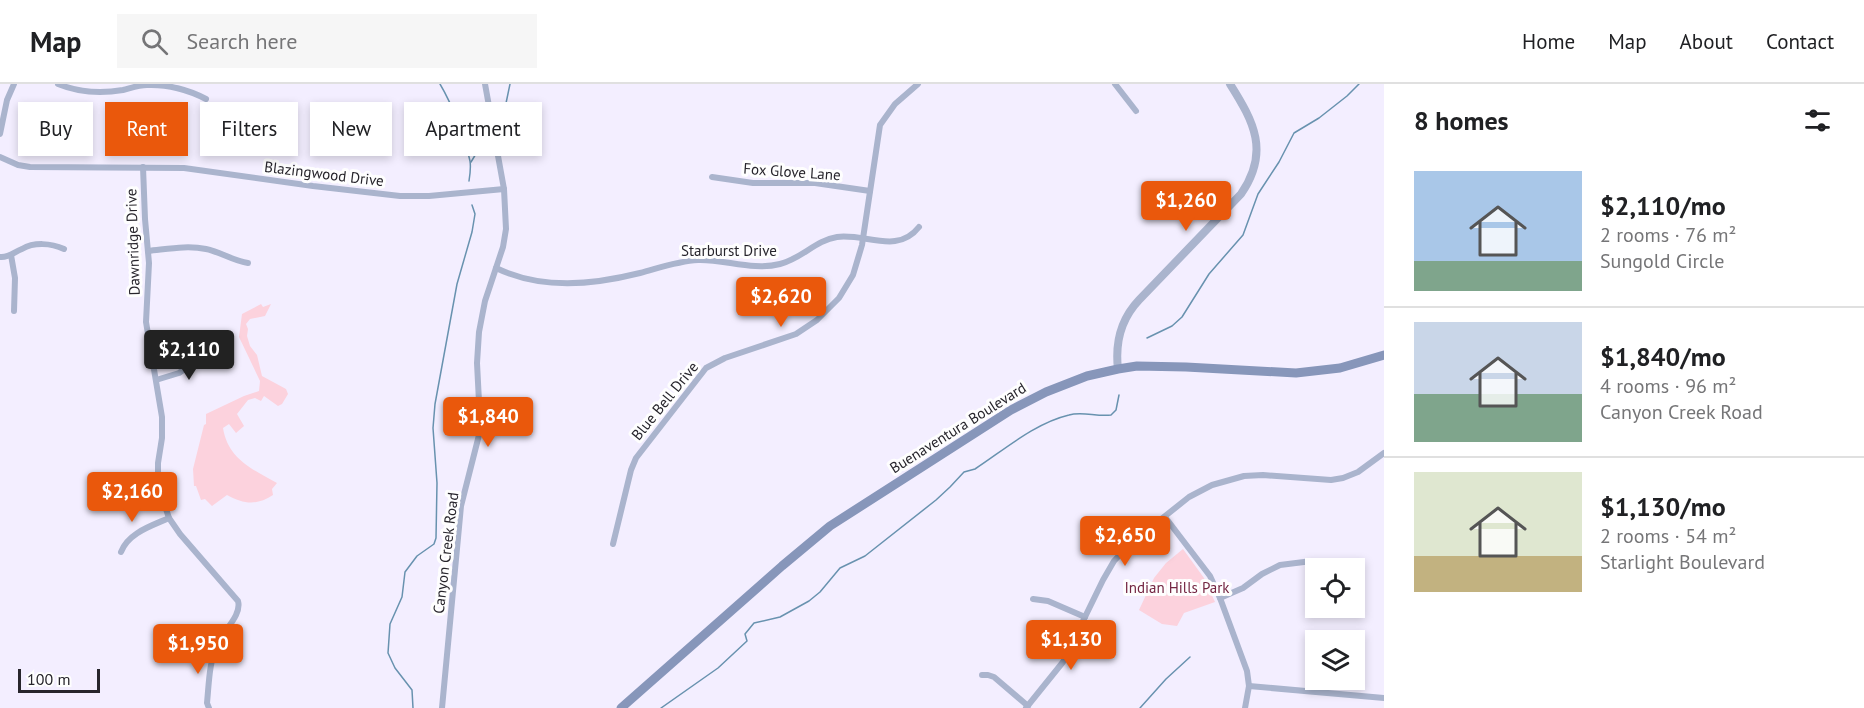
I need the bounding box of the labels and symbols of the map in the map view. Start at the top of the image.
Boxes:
street label: Blazingwood Drive [263,157,385,190]
street label: Fox Glove Lane [743,159,841,184]
pin: $1,260 [1137,181,1235,232]
street label: Dawnridge Drive [121,188,144,296]
street label: Starburst Drive [681,241,777,260]
pin: $2,620 [732,277,830,328]
pin: $2,110 [140,330,238,381]
street label: Blue Bell Drive [627,358,702,444]
street label: Buenaventura Boulevard [886,378,1029,477]
pin: $1,840 [439,397,537,448]
pin: $2,160 [83,472,181,523]
street label: Canyon Creek Road [429,491,462,615]
pin: $2,650 [1076,516,1174,567]
park label: Indian Hills Park [1124,578,1230,597]
pin: $1,130 [1022,620,1120,671]
pin: $1,950 [149,624,247,675]
scale bar [18,666,100,694]

